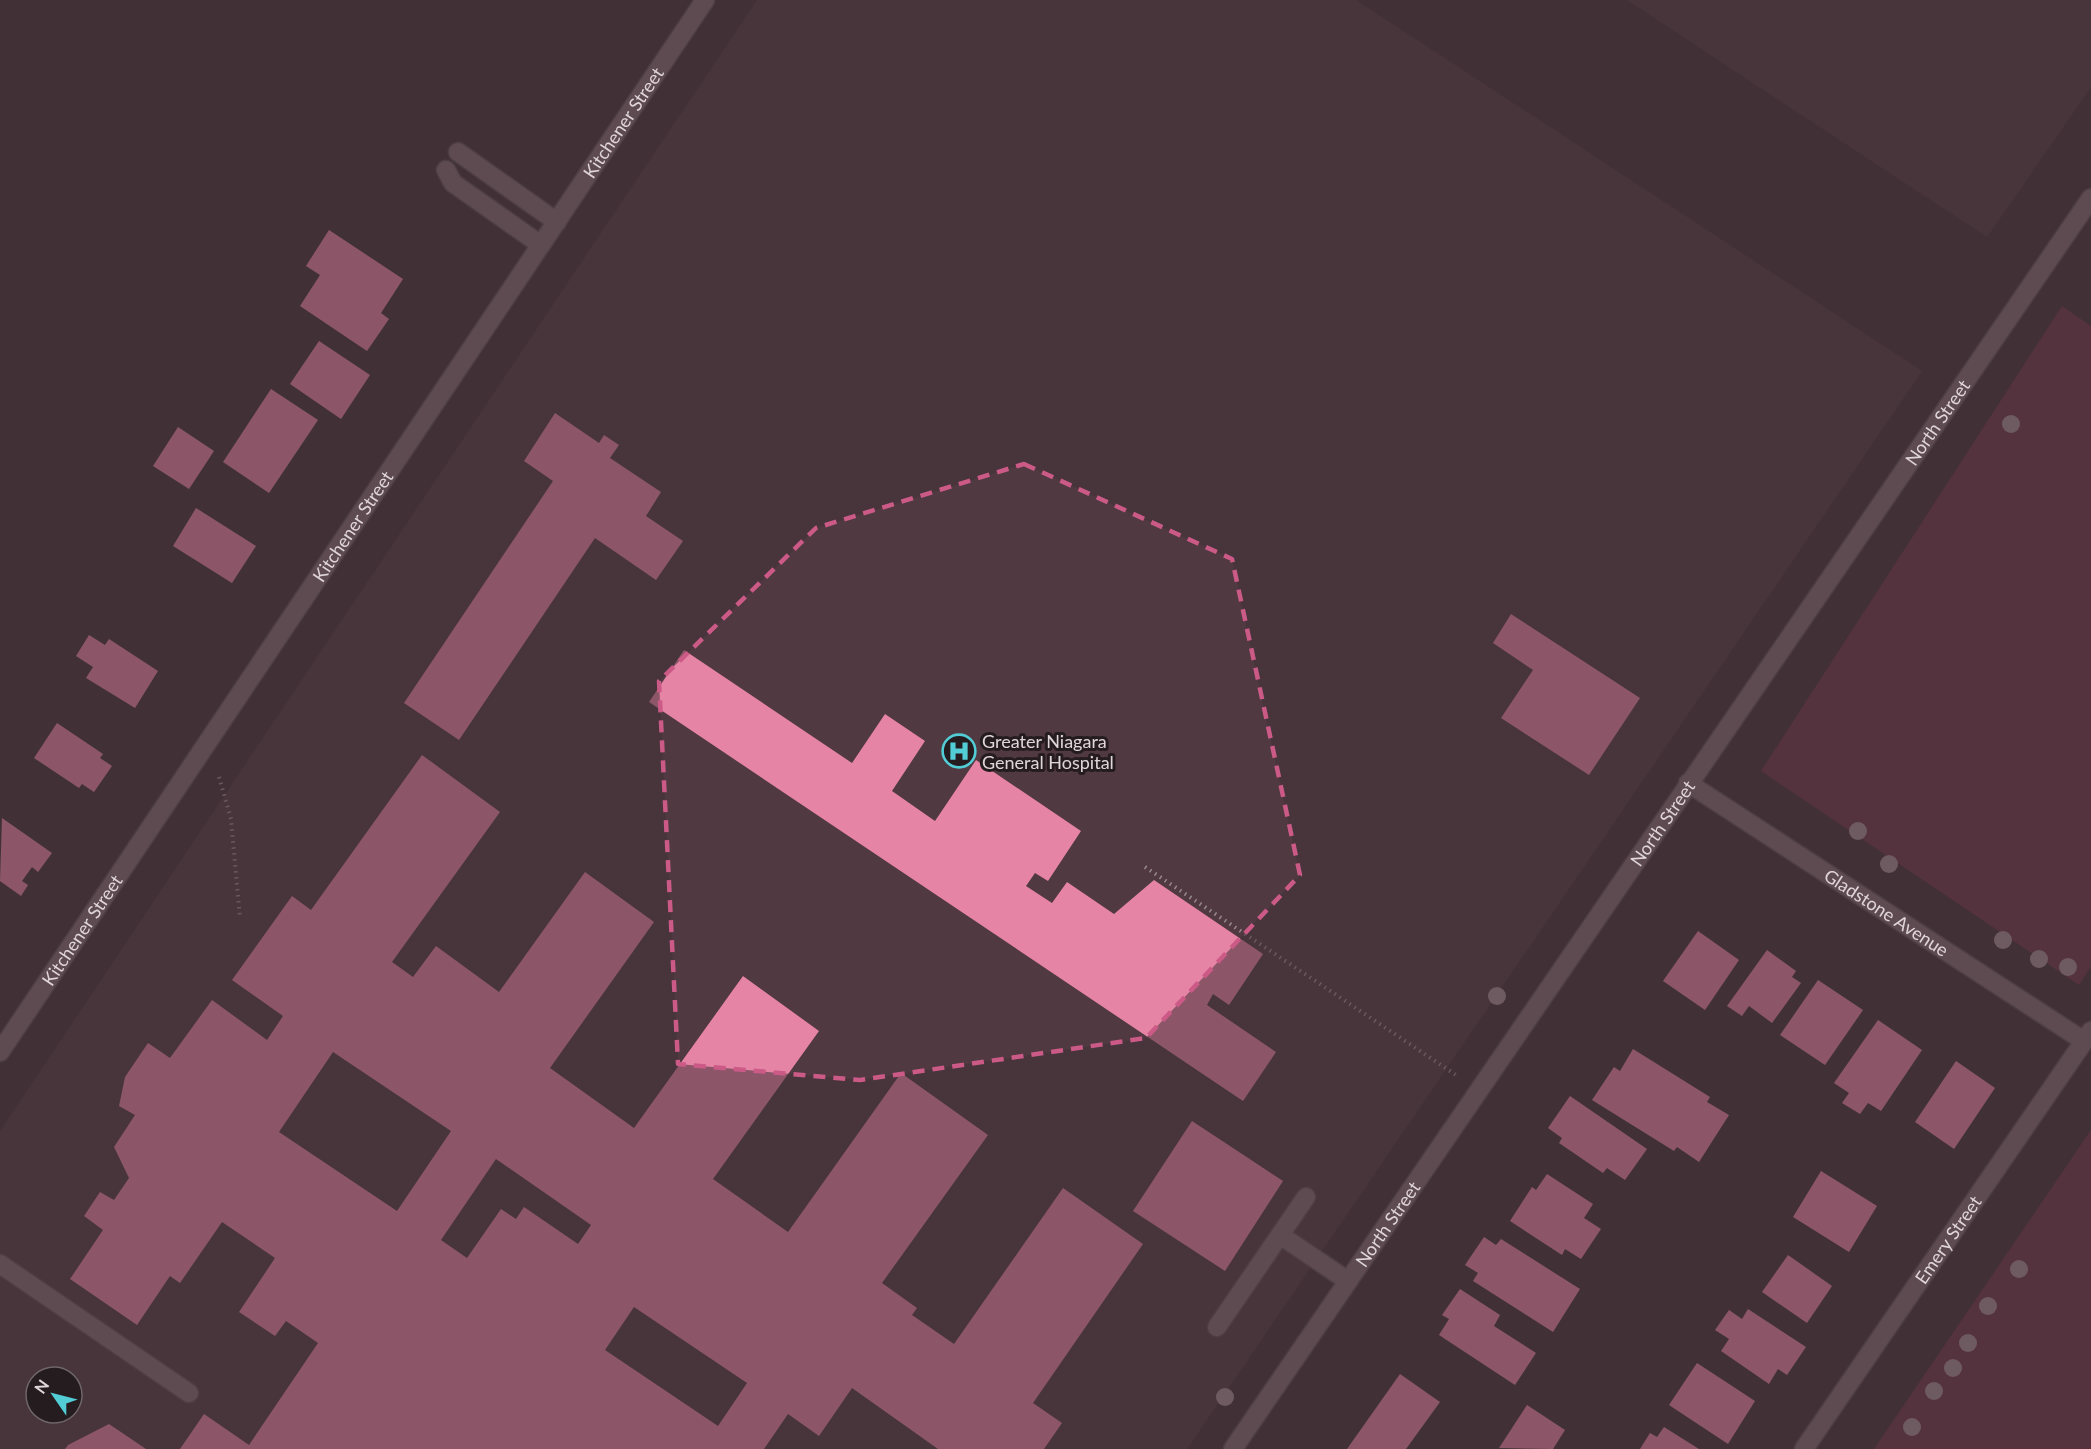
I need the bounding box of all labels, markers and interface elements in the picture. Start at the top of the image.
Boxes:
street label: Kitchener Street [578,62,668,182]
street label: North Street [1900,375,1974,469]
street label: Kitchener Street [307,466,398,586]
place label: Greater Niagara General Hospital [982,730,1114,773]
hospital icon: Greater Niagara General Hospital [941,733,977,769]
street label: North Street [1625,776,1700,870]
street label: Gladstone Avenue [1820,864,1953,961]
street label: Kitchener Street [37,870,127,989]
street label: North Street [1350,1176,1425,1271]
street label: Emery Street [1910,1191,1986,1288]
north arrow [24,1365,84,1425]
text: N [30,1376,53,1397]

